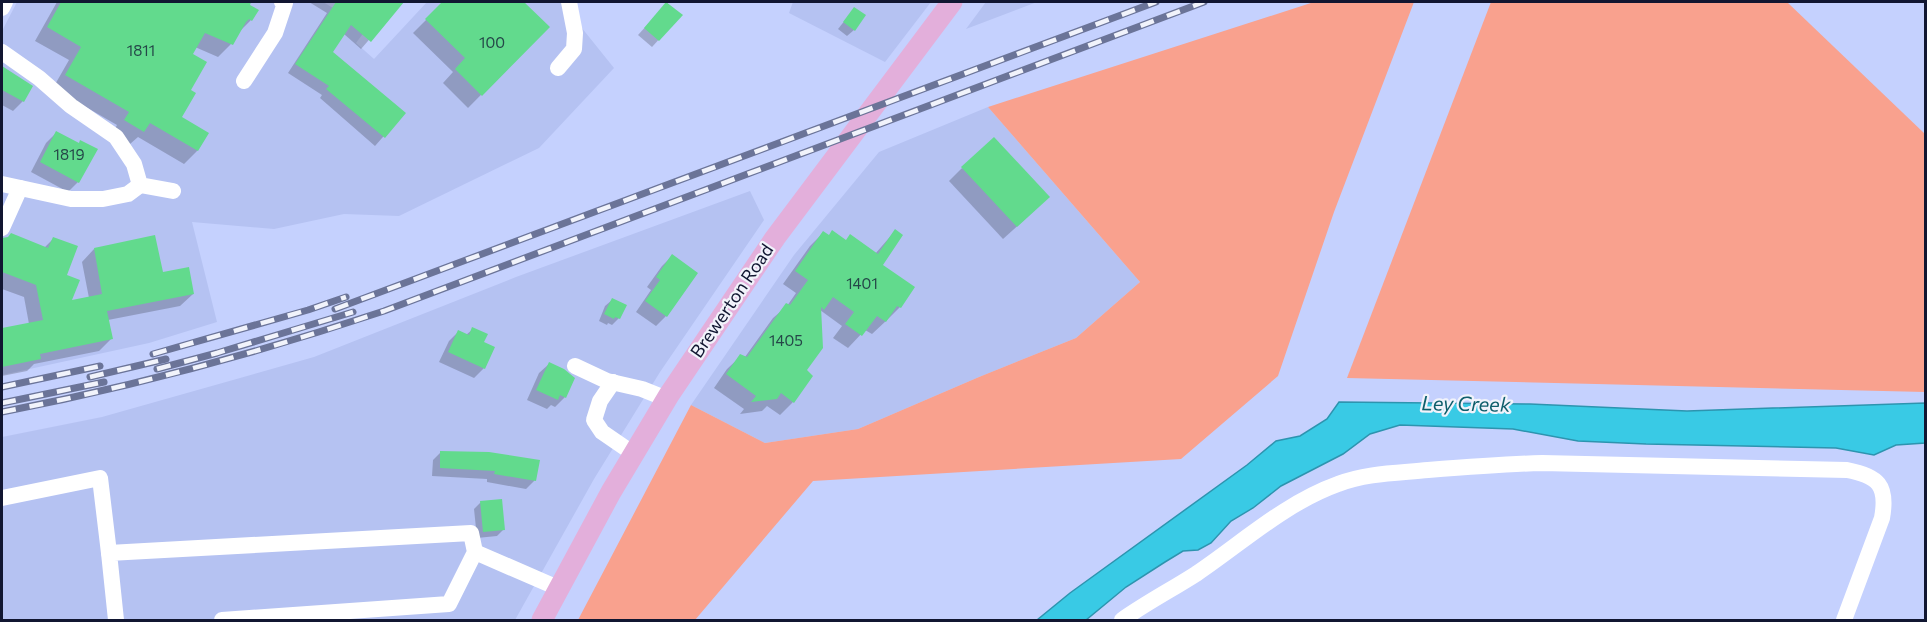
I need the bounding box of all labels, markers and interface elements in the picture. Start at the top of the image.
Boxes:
house number: 100 [479,33,505,51]
house number: 1811 [127,41,155,59]
house number: 1819 [53,145,85,163]
street label: Brewerton Road [685,239,777,361]
house number: 1401 [846,274,878,292]
house number: 1405 [769,331,803,349]
water label: Ley Creek [1421,390,1512,416]

